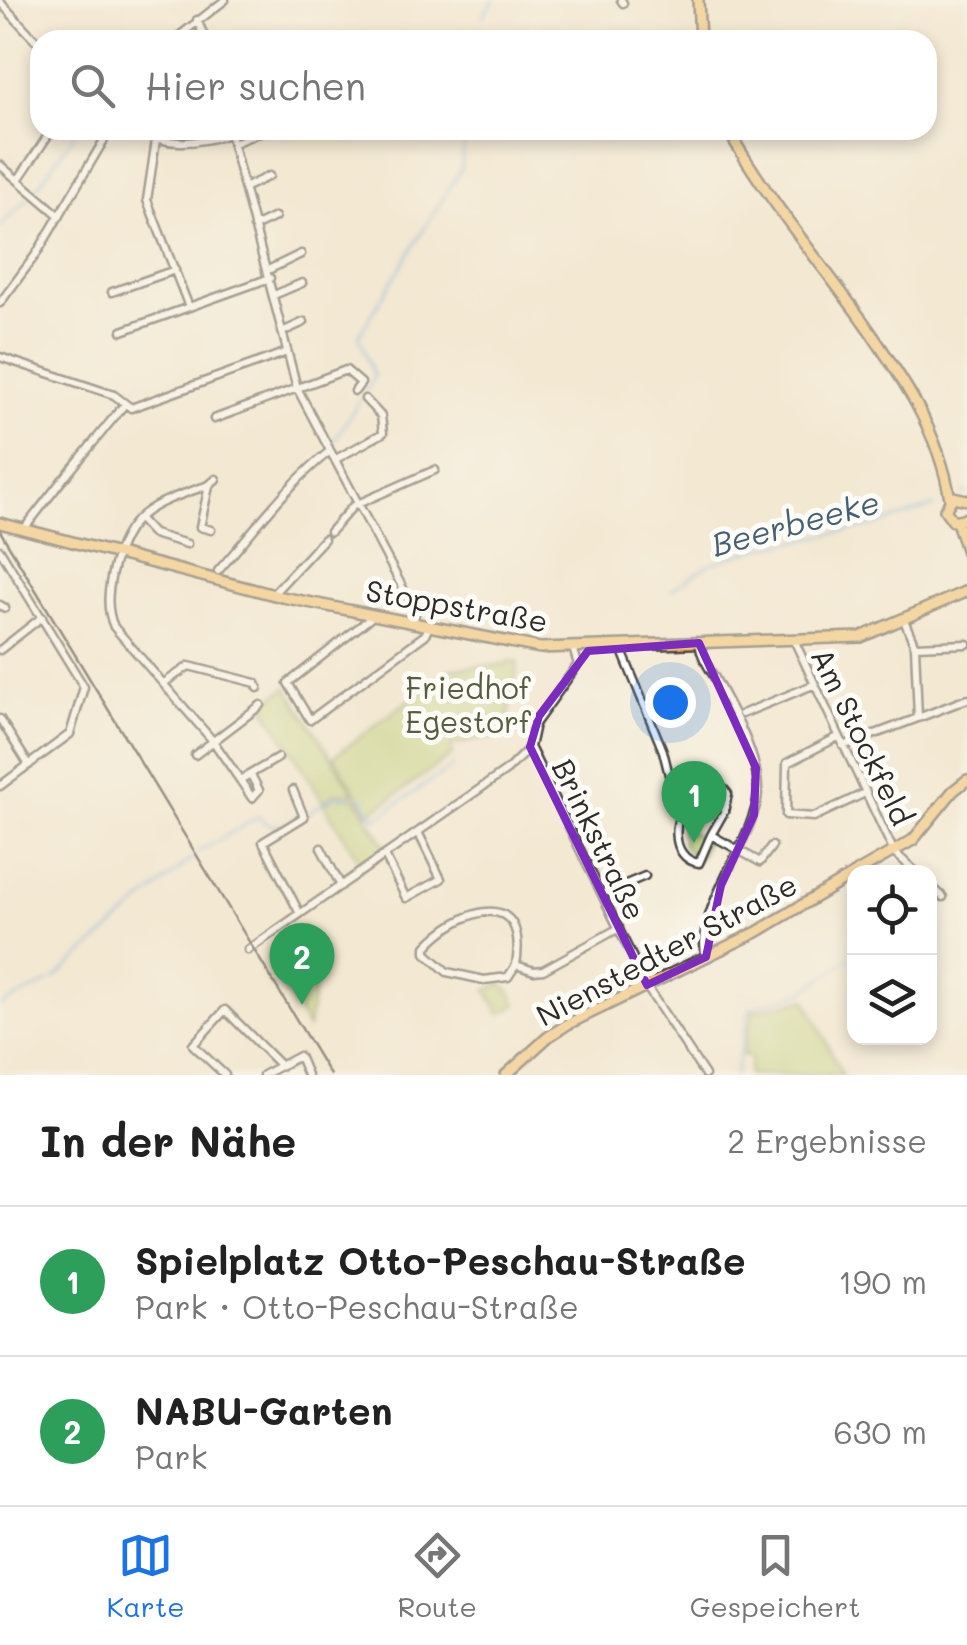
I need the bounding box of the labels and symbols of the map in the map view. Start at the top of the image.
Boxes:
water label: Beerbeeke [706,479,884,565]
street label: Stoppstraße [363,569,551,641]
street label: Am Stockfeld [803,641,923,831]
park label: Friedhof Egestorf [405,667,532,741]
your location [645,677,696,728]
street label: Brinkstraße [544,752,656,926]
pin: 1 [662,760,726,843]
street label: Nienstedter Straße [529,863,803,1035]
pin: 2 [270,922,334,1005]

